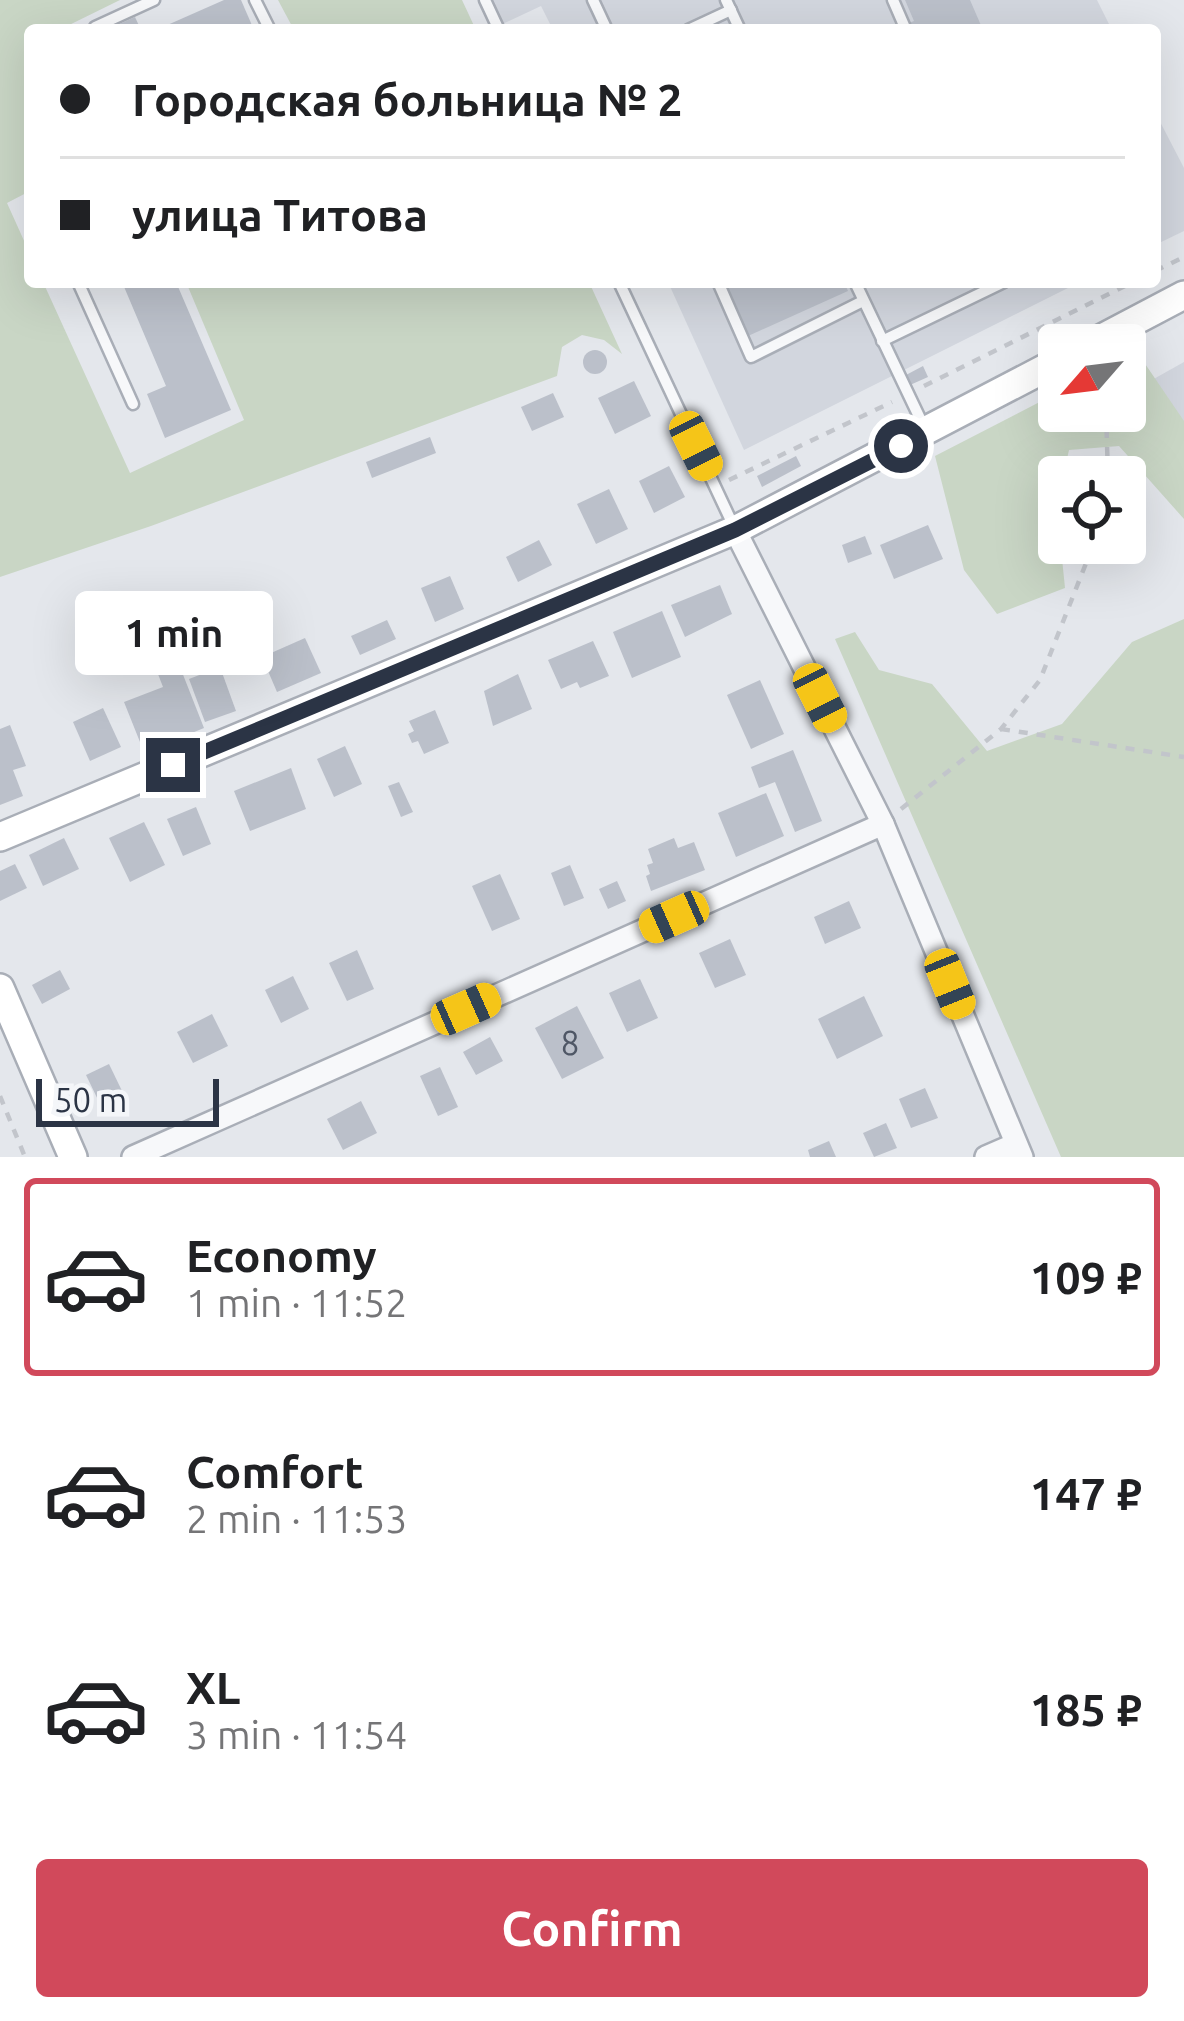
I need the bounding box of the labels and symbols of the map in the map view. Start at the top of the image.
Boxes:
north arrow [1038,324,1146,432]
car [664,406,728,486]
route start [874,419,928,473]
callout: 1 min [74,591,272,675]
car [788,658,852,738]
route end [146,738,200,792]
car [634,886,714,948]
car [920,944,980,1024]
car [426,978,506,1040]
house number: 8 [561,1024,579,1061]
scale bar [36,1073,219,1126]

